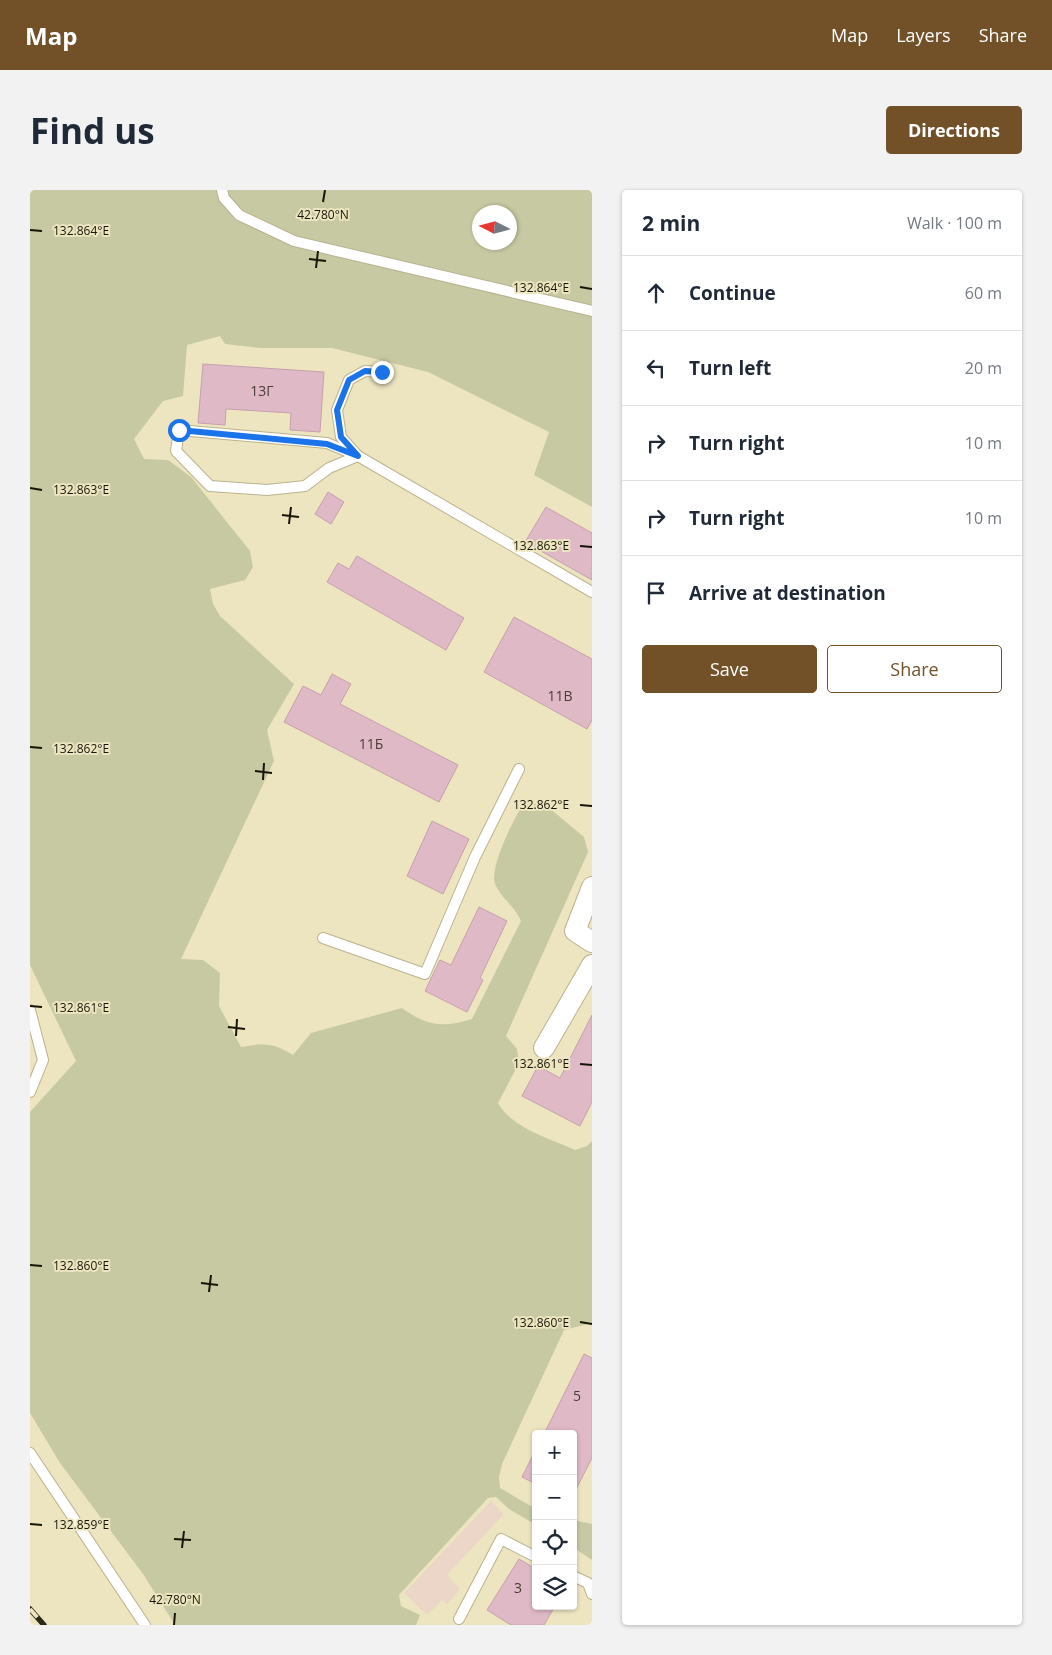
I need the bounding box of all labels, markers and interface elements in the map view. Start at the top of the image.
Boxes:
text: Map [25,19,77,52]
text: Map [831,23,868,47]
text: Layers [896,23,951,47]
text: Share [979,23,1027,47]
button: Directions [886,106,1022,154]
text: Find us [30,107,155,154]
north arrow [472,205,517,250]
text: 42.780°N [297,206,349,223]
text: 2 min [642,209,700,237]
text: Walk · 100 m [907,212,1002,234]
text: 132.864°E [53,222,109,239]
text: 132.864°E [513,279,569,296]
icon: ahead [642,279,670,307]
text: Continue [689,280,776,306]
text: 60 m [965,282,1002,304]
icon: left [642,354,670,382]
text: Turn left [689,355,771,381]
text: 20 m [965,357,1002,379]
route end [371,361,394,384]
house number: 13Г [250,381,274,400]
route start [168,419,191,442]
icon: right [642,429,670,457]
text: Turn right [689,430,784,456]
text: 10 m [965,432,1002,454]
text: 132.863°E [53,481,109,498]
icon: right [642,504,670,532]
text: Turn right [689,505,784,531]
text: 10 m [965,507,1002,529]
text: 132.863°E [513,537,569,554]
icon: arrive [642,579,670,607]
text: Arrive at destination [689,580,886,606]
button: Save [642,645,817,693]
button: Share [827,645,1002,693]
house number: 11В [547,686,573,705]
house number: 11Б [359,734,383,753]
text: 132.862°E [53,740,109,757]
text: 132.862°E [513,796,569,813]
text: 132.861°E [53,999,109,1016]
text: 132.861°E [513,1055,569,1072]
text: 132.860°E [53,1257,109,1274]
text: 132.860°E [513,1314,569,1331]
house number: 5 [573,1386,581,1405]
map controls [532,1430,577,1610]
button: + [532,1430,577,1475]
button: − [532,1475,577,1520]
text: 132.859°E [53,1516,109,1533]
button: locate [532,1520,577,1565]
button: layers [532,1565,577,1610]
house number: 3 [514,1578,522,1597]
text: 42.780°N [149,1591,201,1608]

